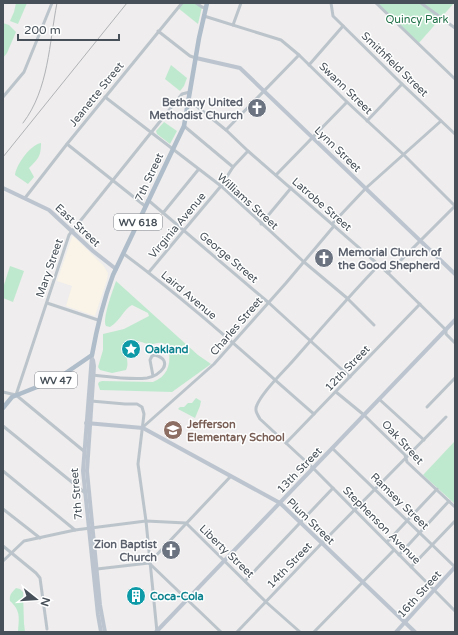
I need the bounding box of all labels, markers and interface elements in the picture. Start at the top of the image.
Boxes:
park label: Quincy Park [385,13,449,26]
scale bar [18,16,119,42]
text: 200 m [24,23,61,37]
street label: Smithfield Street [359,29,431,99]
street label: Jeanette Street [66,59,126,129]
street label: Swann Street [316,60,375,117]
place label: Bethany United Methodist Church [149,96,243,122]
church icon: Bethany United Methodist Church [246,97,268,119]
street label: Lynn Street [312,124,364,175]
street label: 7th Street [133,151,166,204]
street label: Williams Street [214,171,281,232]
street label: Latrobe Street [289,175,354,234]
street label: Virginia Avenue [146,190,209,261]
street label: East Street [52,201,103,250]
road number: WV 618 [114,214,162,230]
street label: George Street [197,229,261,286]
street label: Mary Street [33,237,66,299]
place label: Memorial Church of the Good Shepherd [337,246,442,273]
church icon: Memorial Church of the Good Shepherd [313,247,335,269]
street label: Laird Avenue [158,268,219,322]
street label: Charles Street [207,294,265,358]
place icon: Oakland [120,338,142,360]
place label: Oakland [145,343,189,356]
street label: 12th Street [322,343,373,394]
road number: WV 47 [35,372,77,388]
place label: Jefferson Elementary School [186,418,285,445]
street label: Oak Street [379,418,426,467]
school or university icon: Jefferson Elementary School [162,419,184,441]
street label: 13th Street [274,445,325,496]
street label: 7th Street [68,467,85,520]
street label: Ramsey Street [368,470,431,532]
street label: Stephenson Avenue [340,484,423,567]
street label: Plum Street [284,495,337,547]
street label: Liberty Street [197,522,257,581]
place label: Zion Baptist Church [94,538,158,564]
church icon: Zion Baptist Church [160,539,182,561]
street label: 14th Street [264,540,315,591]
street label: 16th Street [395,568,444,621]
north arrow [16,579,56,619]
building icon: Coca-Cola [125,585,147,607]
place label: Coca-Cola [150,590,204,603]
text: N [38,596,53,608]

